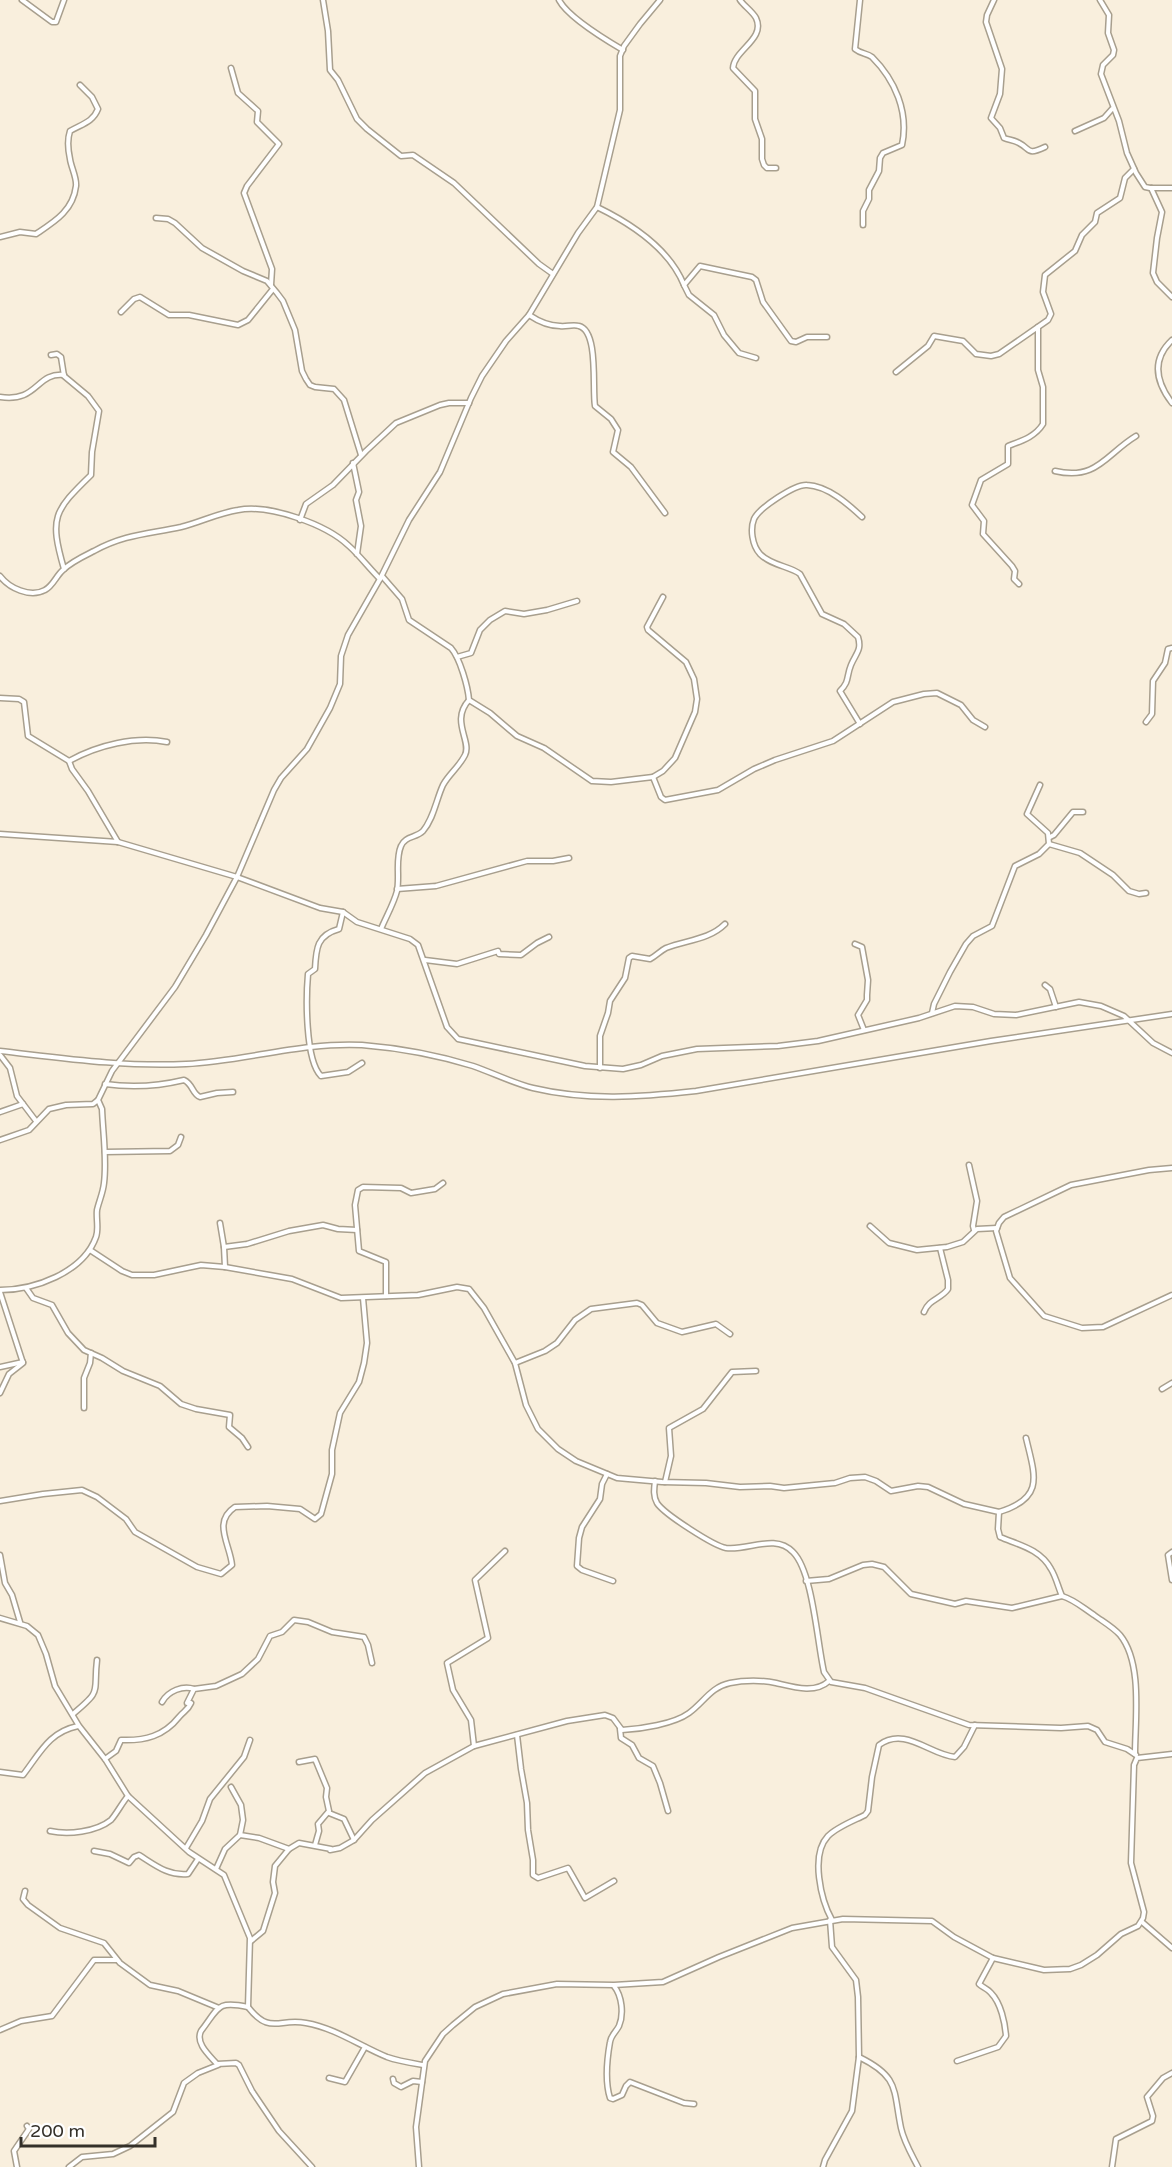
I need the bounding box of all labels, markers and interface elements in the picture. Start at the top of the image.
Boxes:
scale bar [21,2110,154,2148]
text: 200 m [30,2120,85,2142]

